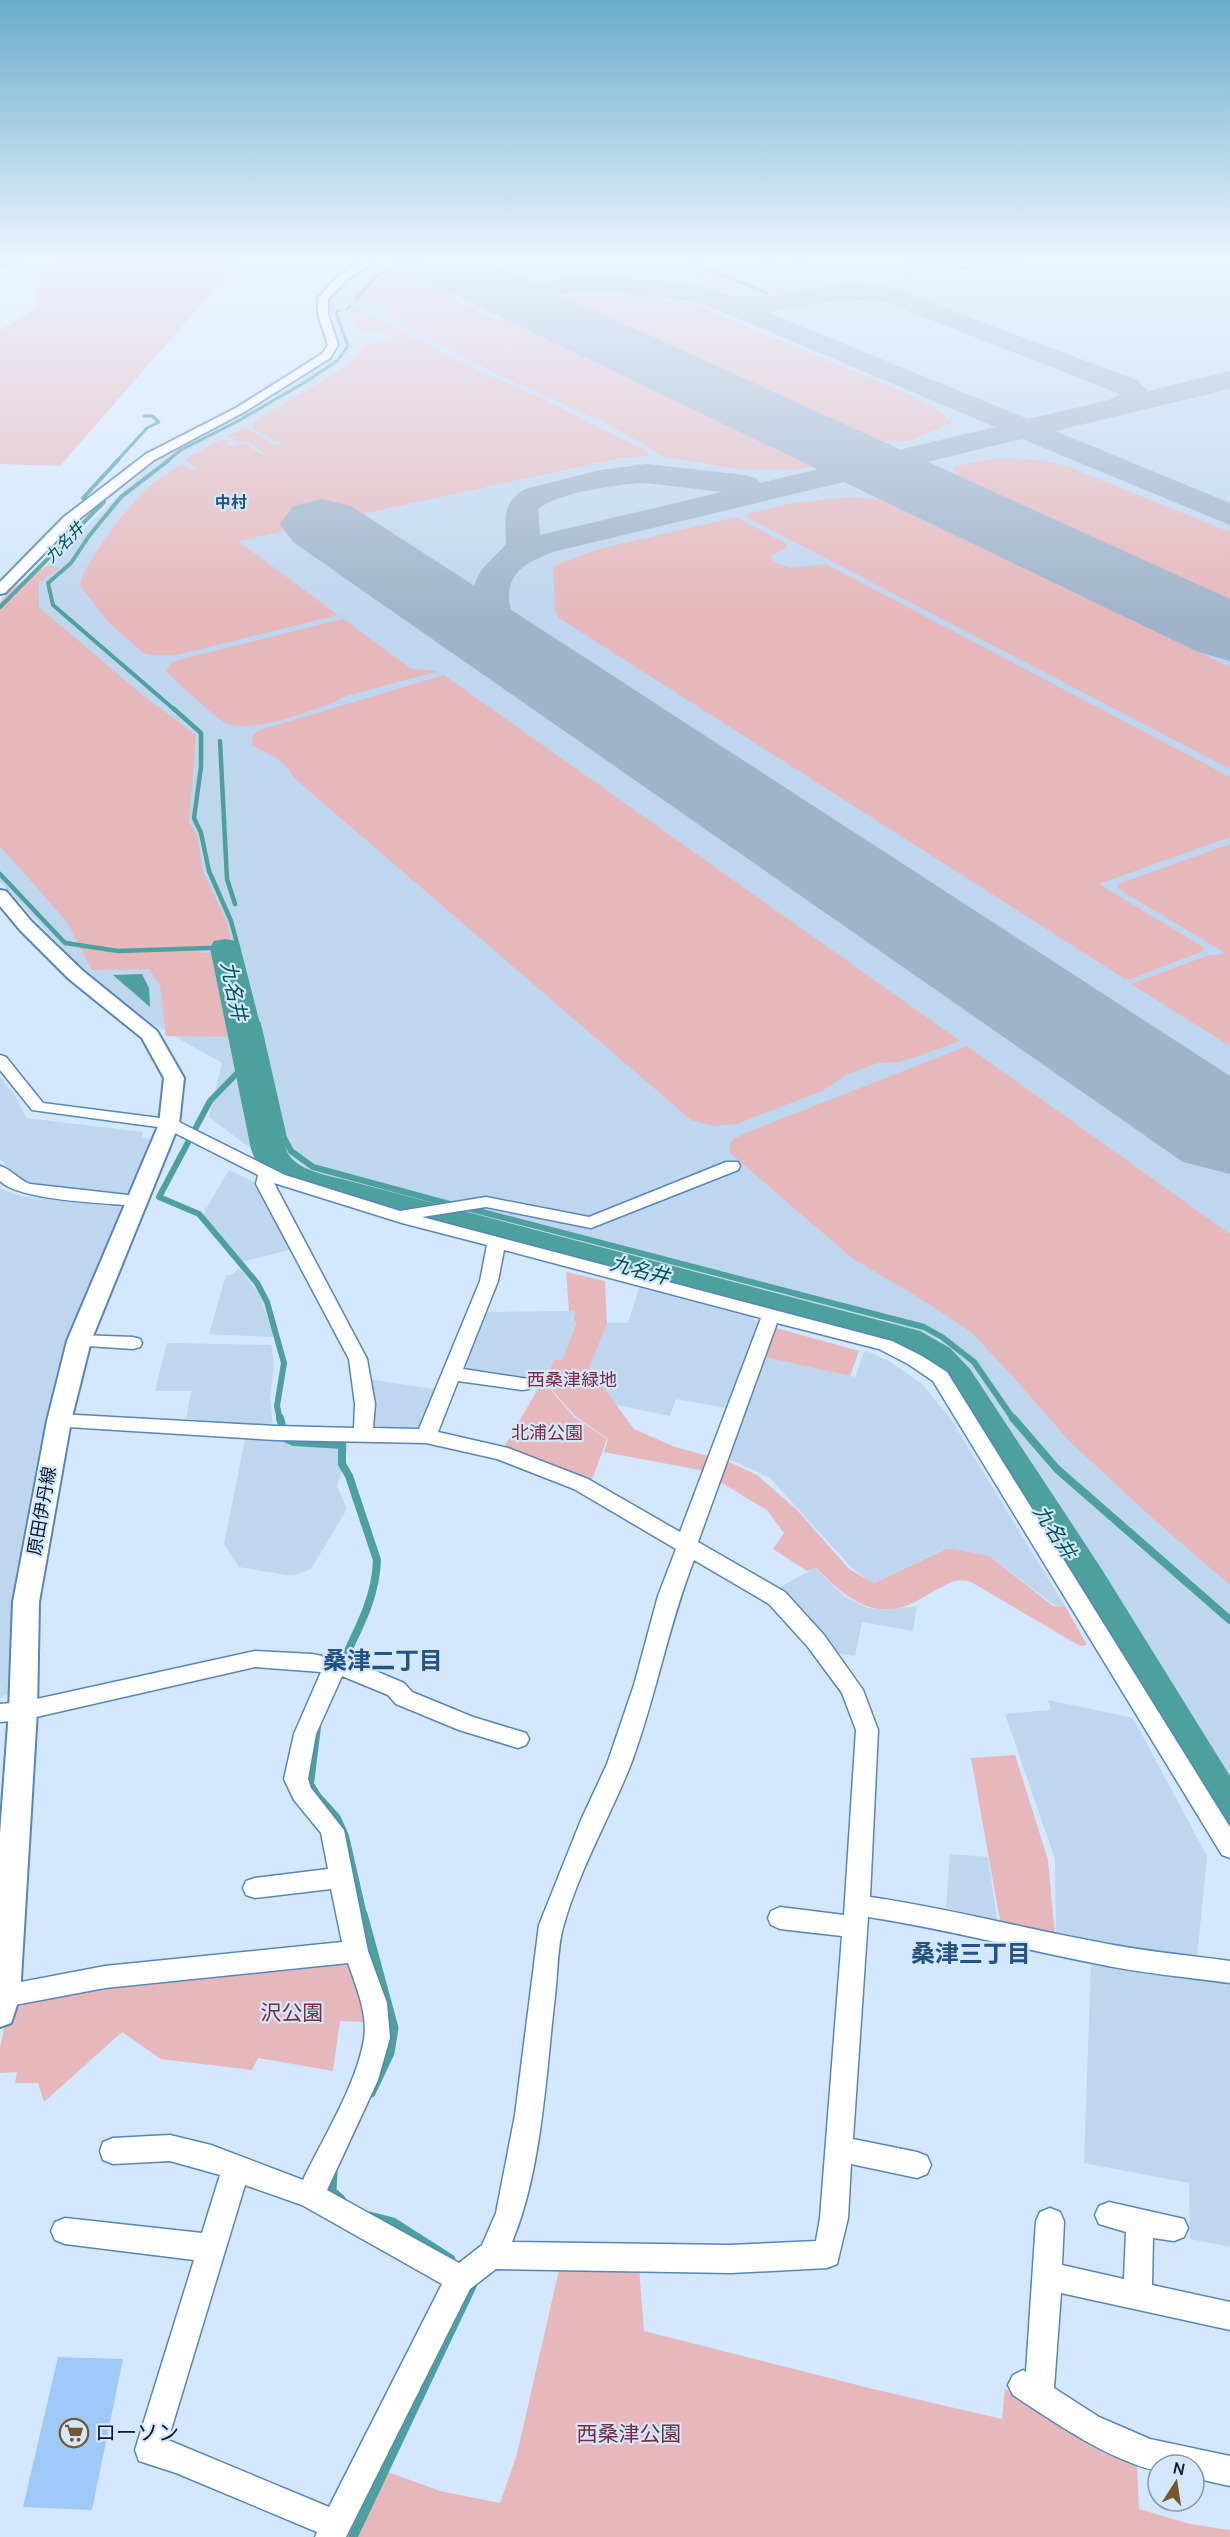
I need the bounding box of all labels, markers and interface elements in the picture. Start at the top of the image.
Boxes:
district label: 中村 [215,491,247,513]
water label: 九名井 [39,516,90,567]
water label: 九名井 [215,959,254,1025]
water label: 九名井 [608,1249,675,1291]
park label: 西桑津緑地 [527,1367,617,1391]
park label: 北浦公園 [511,1420,583,1444]
street label: 原田伊丹線 [21,1464,61,1557]
water label: 九名井 [1028,1499,1084,1566]
district label: 桑津二丁目 [323,1643,443,1676]
district label: 桑津三丁目 [911,1936,1031,1969]
park label: 沢公園 [261,1998,324,2026]
supermarket icon: ローソン [58,2417,90,2449]
place label: ローソン [95,2418,179,2446]
park label: 西桑津公園 [577,2419,682,2447]
north arrow [1146,2453,1206,2513]
text: N [1171,2456,1187,2480]

